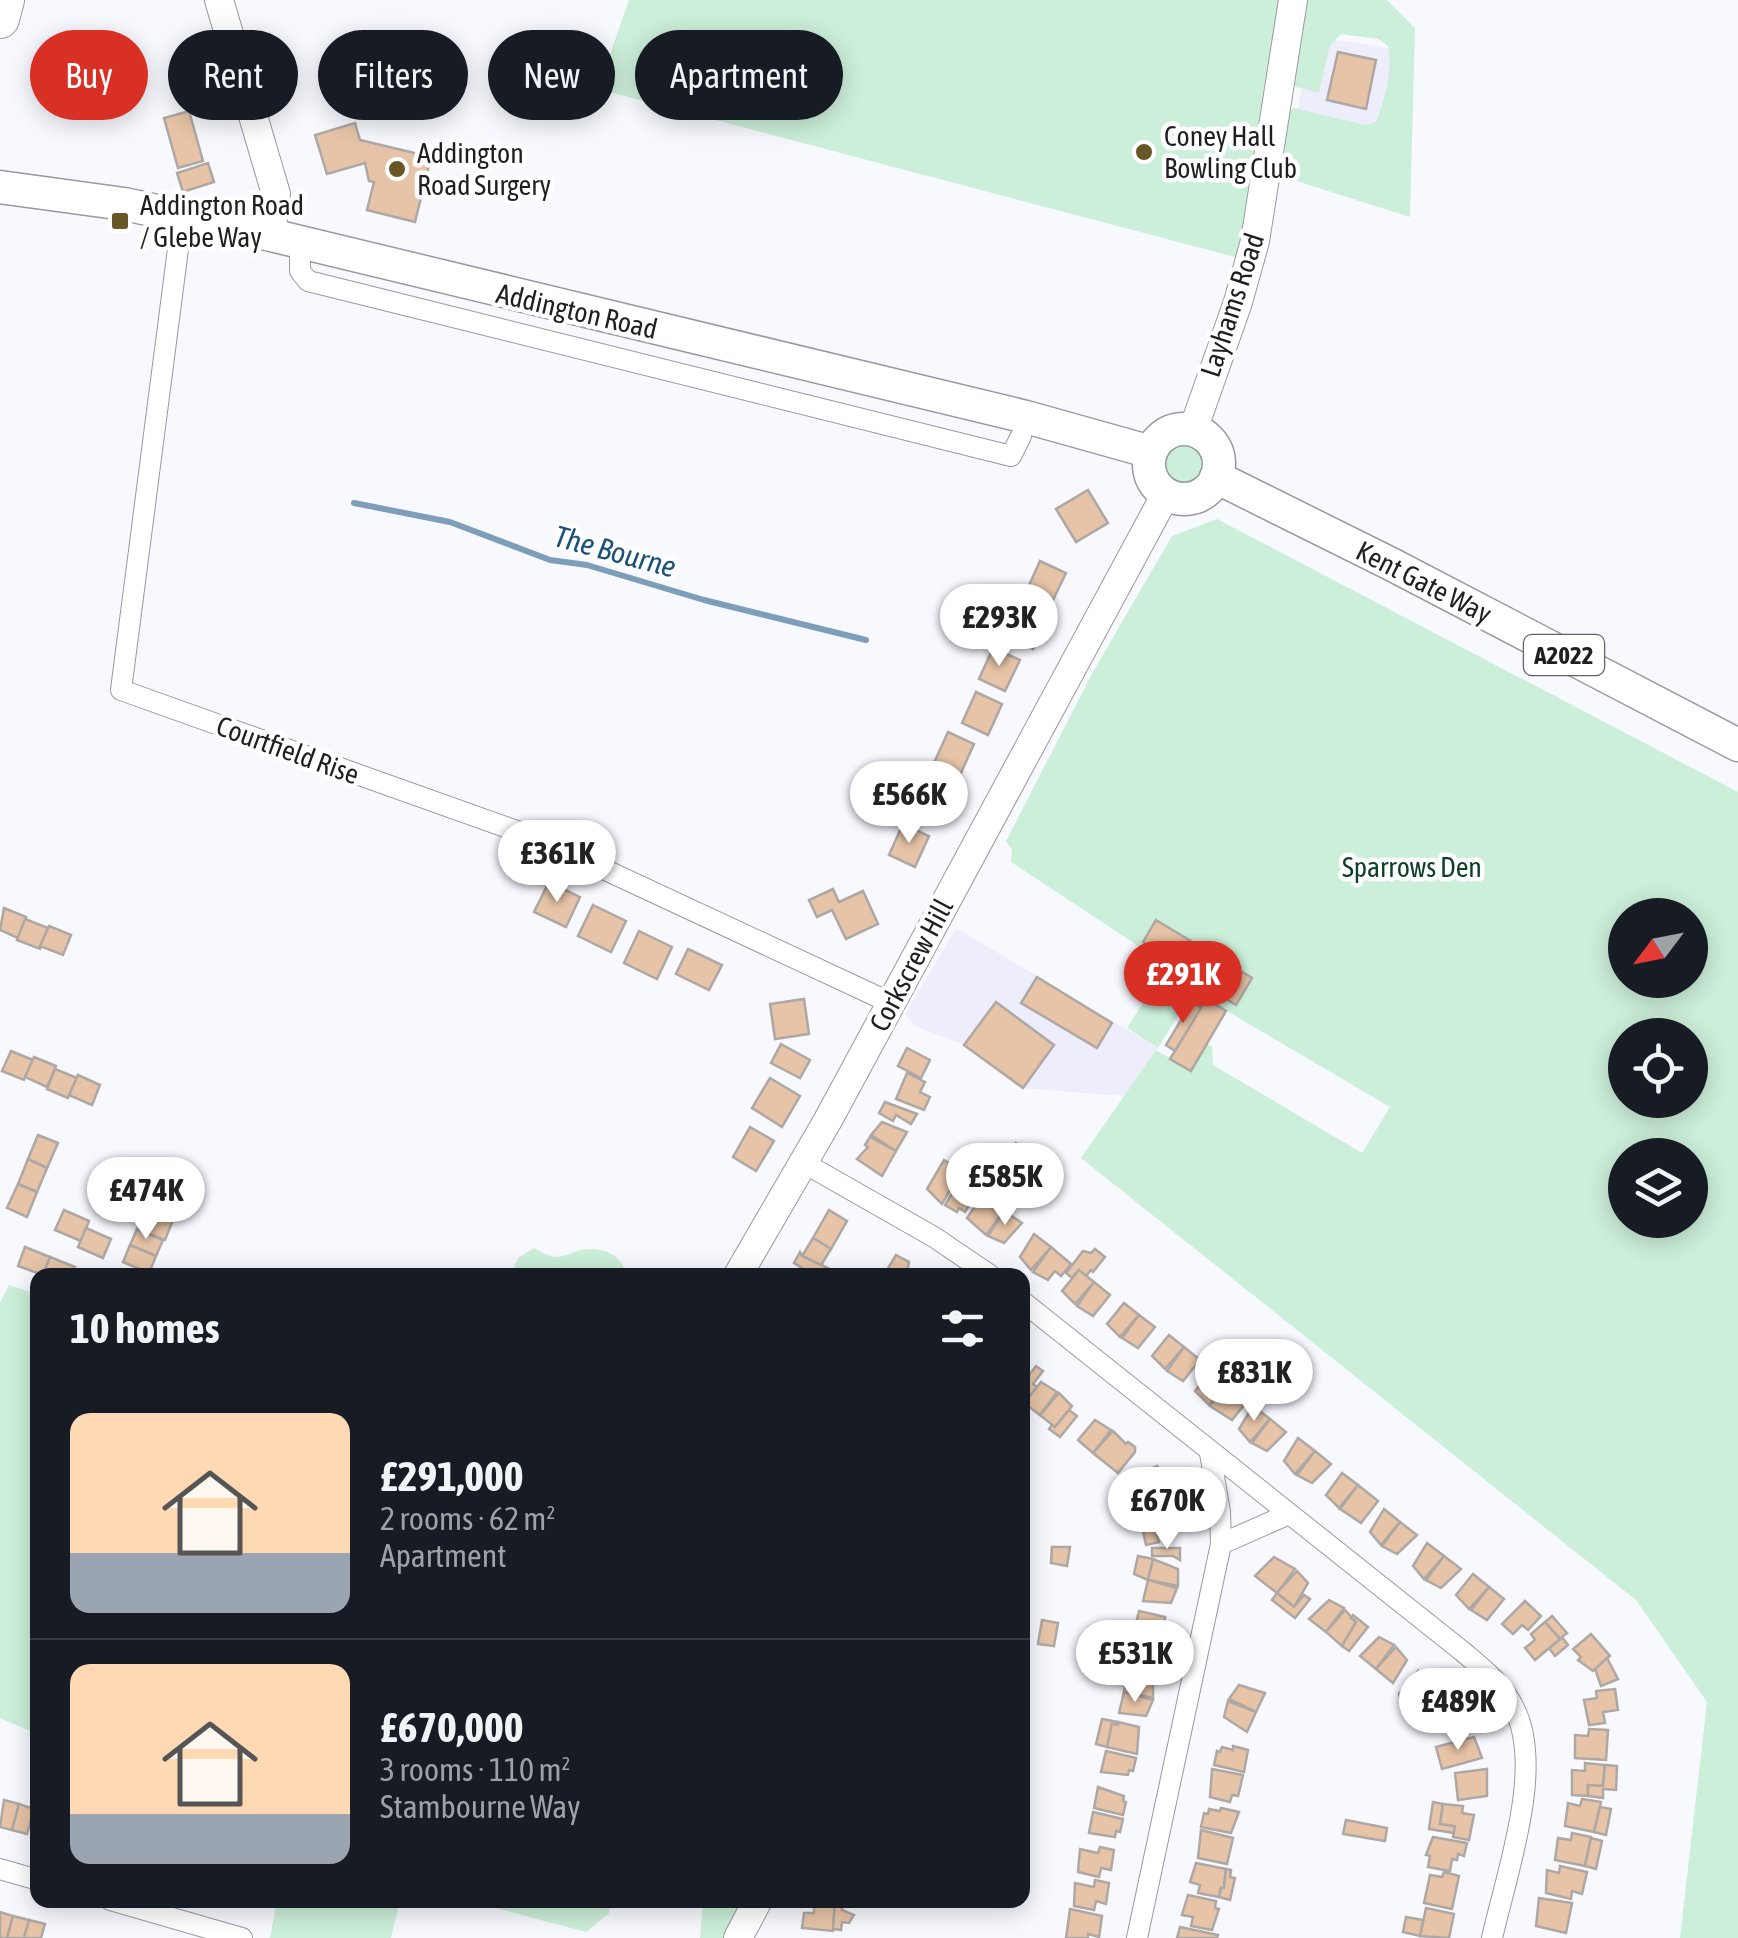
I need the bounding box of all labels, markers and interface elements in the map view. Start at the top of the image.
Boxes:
chip: Buy [30,30,148,120]
chip: Rent [168,30,298,120]
chip: Filters [318,30,468,120]
chip: New [488,30,615,120]
chip: Apartment [635,30,843,120]
place label: Coney Hall Bowling Club [1164,120,1297,184]
place label: Addington Road Surgery [417,137,551,201]
marker: Coney Hall Bowling Club [1133,141,1155,163]
marker: Addington Road Surgery [386,158,408,180]
place label: Addington Road / Glebe Way [140,189,304,253]
marker: Addington Road / Glebe Way [109,210,131,232]
street label: Layhams Road [1194,229,1270,381]
street label: Addington Road [493,277,661,345]
water label: The Bourne [551,518,680,584]
street label: Kent Gate Way [1351,534,1497,630]
pin: £293K [929,584,1069,669]
text: £293K [962,598,1036,635]
road number: A2022 [1524,635,1604,675]
street label: Courtfield Rise [212,709,364,791]
pin: £566K [839,761,979,846]
text: £566K [872,775,946,812]
pin: £361K [487,820,627,905]
text: £361K [520,834,594,871]
park label: Sparrows Den [1342,851,1482,883]
street label: Corkscrew Hill [863,893,960,1037]
north arrow [1608,898,1708,998]
map controls [1608,898,1708,1238]
pin: £291K [1113,941,1253,1026]
text: £291K [1146,955,1220,992]
button: locate [1608,1018,1708,1118]
button: layers [1608,1138,1708,1238]
pin: £585K [935,1143,1075,1228]
pin: £474K [76,1157,216,1242]
text: £585K [968,1157,1042,1194]
text: £474K [109,1171,183,1208]
icon: filters [935,1301,990,1356]
text: 10 homes [70,1304,219,1352]
pin: £831K [1184,1339,1324,1424]
text: £831K [1217,1353,1291,1390]
text: £291,000 [380,1452,524,1500]
icon: home [150,1453,270,1573]
pin: £670K [1097,1467,1237,1552]
text: £670K [1130,1481,1204,1518]
text: 2 rooms · 62 m² [380,1500,555,1537]
text: Apartment [380,1537,506,1574]
pin: £531K [1065,1620,1205,1705]
text: £531K [1098,1634,1172,1671]
pin: £489K [1388,1668,1528,1753]
text: £489K [1421,1682,1495,1719]
text: £670,000 [380,1703,524,1751]
icon: home [150,1704,270,1824]
text: 3 rooms · 110 m² [380,1751,570,1788]
text: Stambourne Way [380,1788,580,1825]

